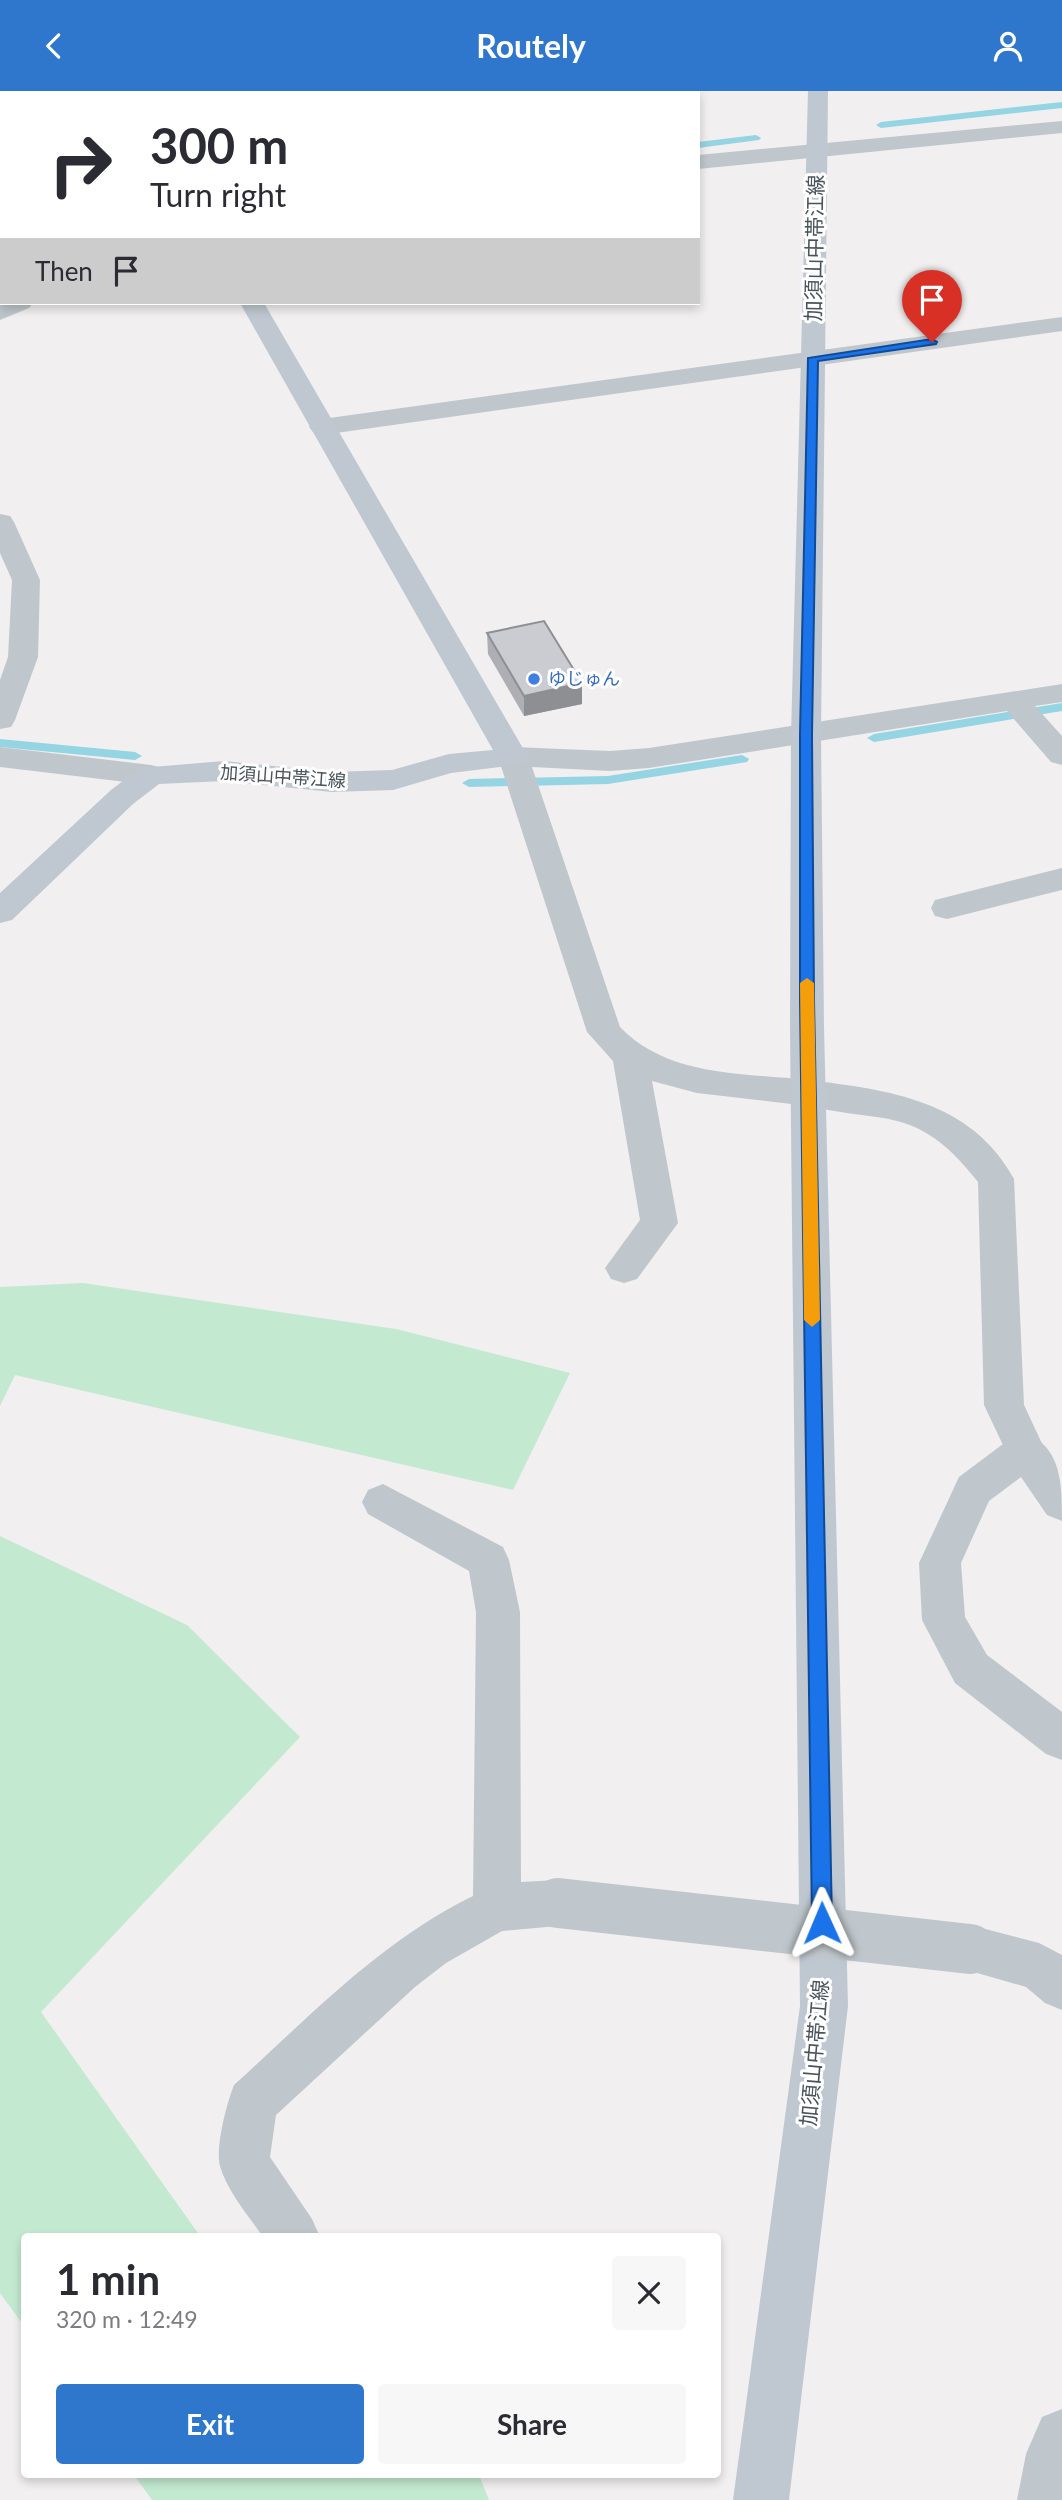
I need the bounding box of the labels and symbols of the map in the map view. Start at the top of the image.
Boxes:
street label: 加須山中帯江線 [800,174,827,322]
pin [902,270,962,342]
place label: ゆじゅん [548,667,620,689]
marker: ゆじゅん [526,671,542,687]
street label: 加須山中帯江線 [219,761,347,791]
position arrow [785,1886,859,1960]
street label: 加須山中帯江線 [795,1979,832,2127]

